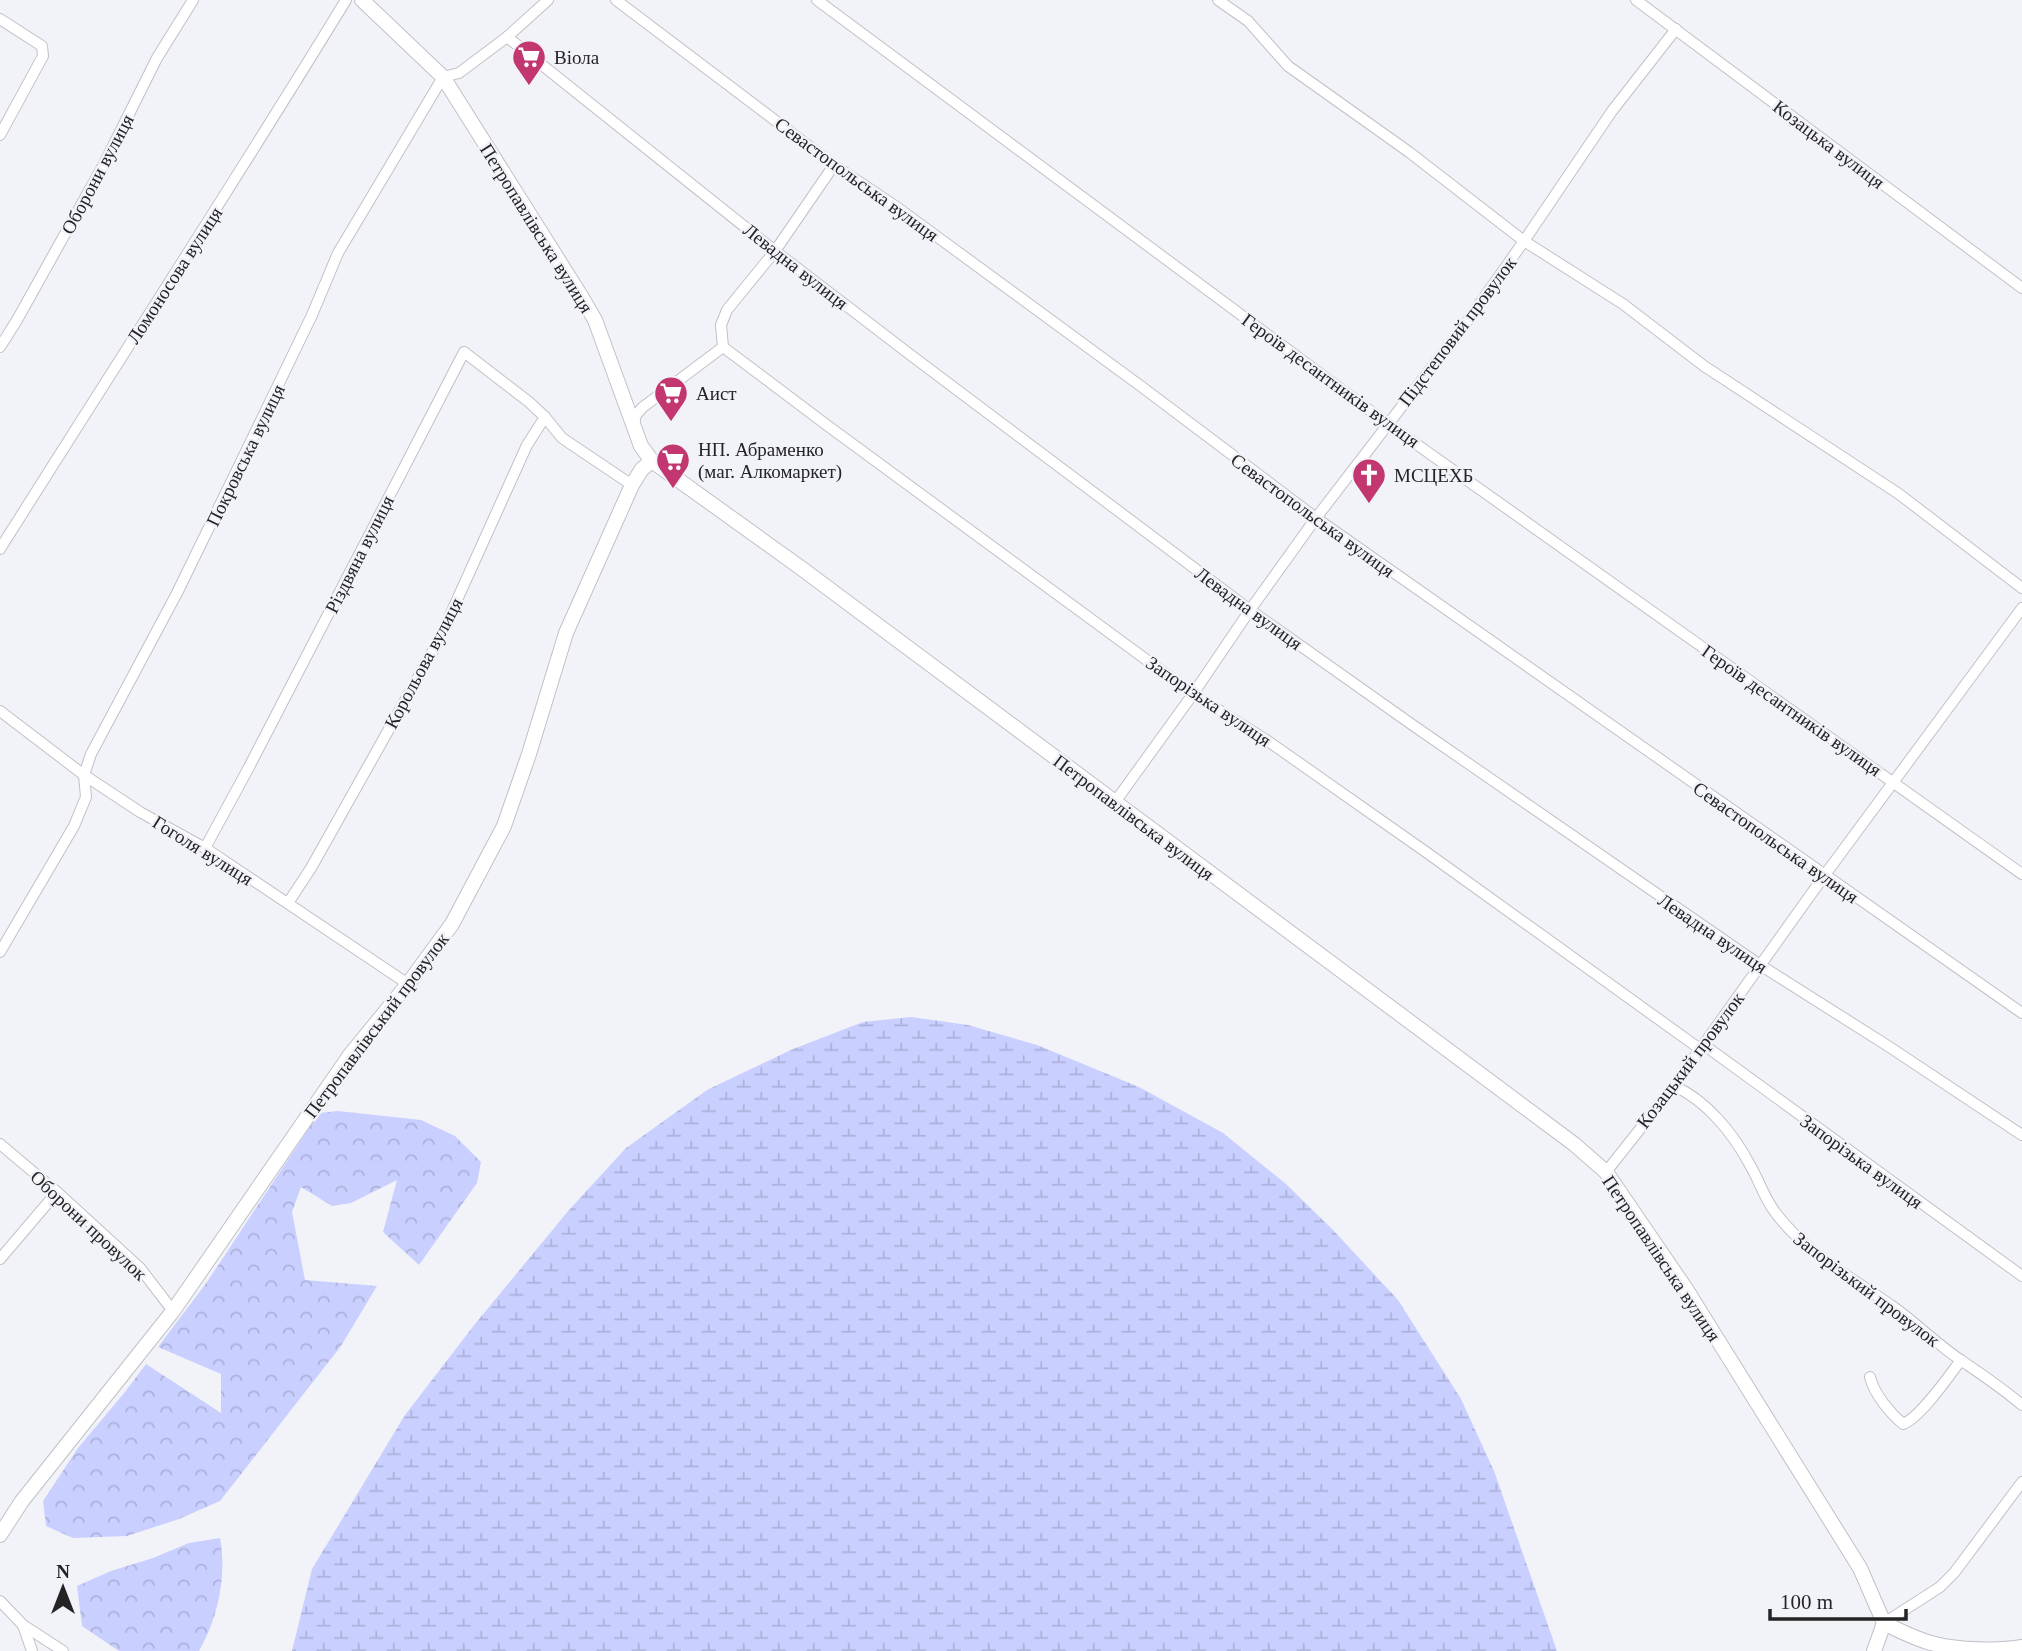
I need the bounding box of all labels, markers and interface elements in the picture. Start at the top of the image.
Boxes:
supermarket icon: Віола [510,38,548,87]
place label: Віола [554,47,600,68]
street label: Козацька вулиця [1769,96,1889,193]
street label: Оборони вулиця [57,111,138,238]
street label: Севастопольська вулиця [771,113,943,246]
street label: Петропавлівська вулиця [476,140,597,317]
street label: Ломоносова вулиця [122,203,227,348]
street label: Левадна вулиця [739,219,852,314]
street label: Підстеповий провулок [1394,252,1521,410]
street label: Героїв десантників вулиця [1238,309,1424,452]
supermarket icon: Аист [652,374,690,423]
street label: Покровська вулиця [202,381,289,530]
place label: Аист [696,383,737,404]
place label: НП. Абраменко (маг. Алкомаркет) [698,439,842,483]
supermarket icon: НП. Абраменко (маг. Алкомаркет) [654,441,692,490]
street label: Севастопольська вулиця [1227,449,1399,582]
church icon: МСЦЕХБ [1350,456,1388,505]
place label: МСЦЕХБ [1394,465,1474,486]
street label: Різдвяна вулиця [321,492,398,616]
street label: Левадна вулиця [1191,563,1306,654]
street label: Корольова вулиця [380,594,467,732]
street label: Героїв десантників вулиця [1698,640,1886,781]
street label: Запорізька вулиця [1142,652,1275,751]
street label: Петропавлівська вулиця [1049,750,1218,885]
street label: Севастопольська вулиця [1689,777,1863,908]
street label: Гоголя вулиця [149,811,257,890]
street label: Левадна вулиця [1654,889,1771,978]
street label: Петропавлівський провулок [300,928,453,1122]
street label: Козацький провулок [1632,988,1749,1132]
street label: Запорізька вулиця [1796,1110,1927,1213]
street label: Оборони провулок [26,1166,152,1285]
street label: Петропавлівська вулиця [1598,1171,1725,1345]
street label: Запорізький провулок [1790,1228,1944,1352]
north arrow [28,1553,98,1623]
text: N [56,1561,70,1582]
scale bar [1770,1578,1906,1622]
text: 100 m [1780,1590,1833,1614]

